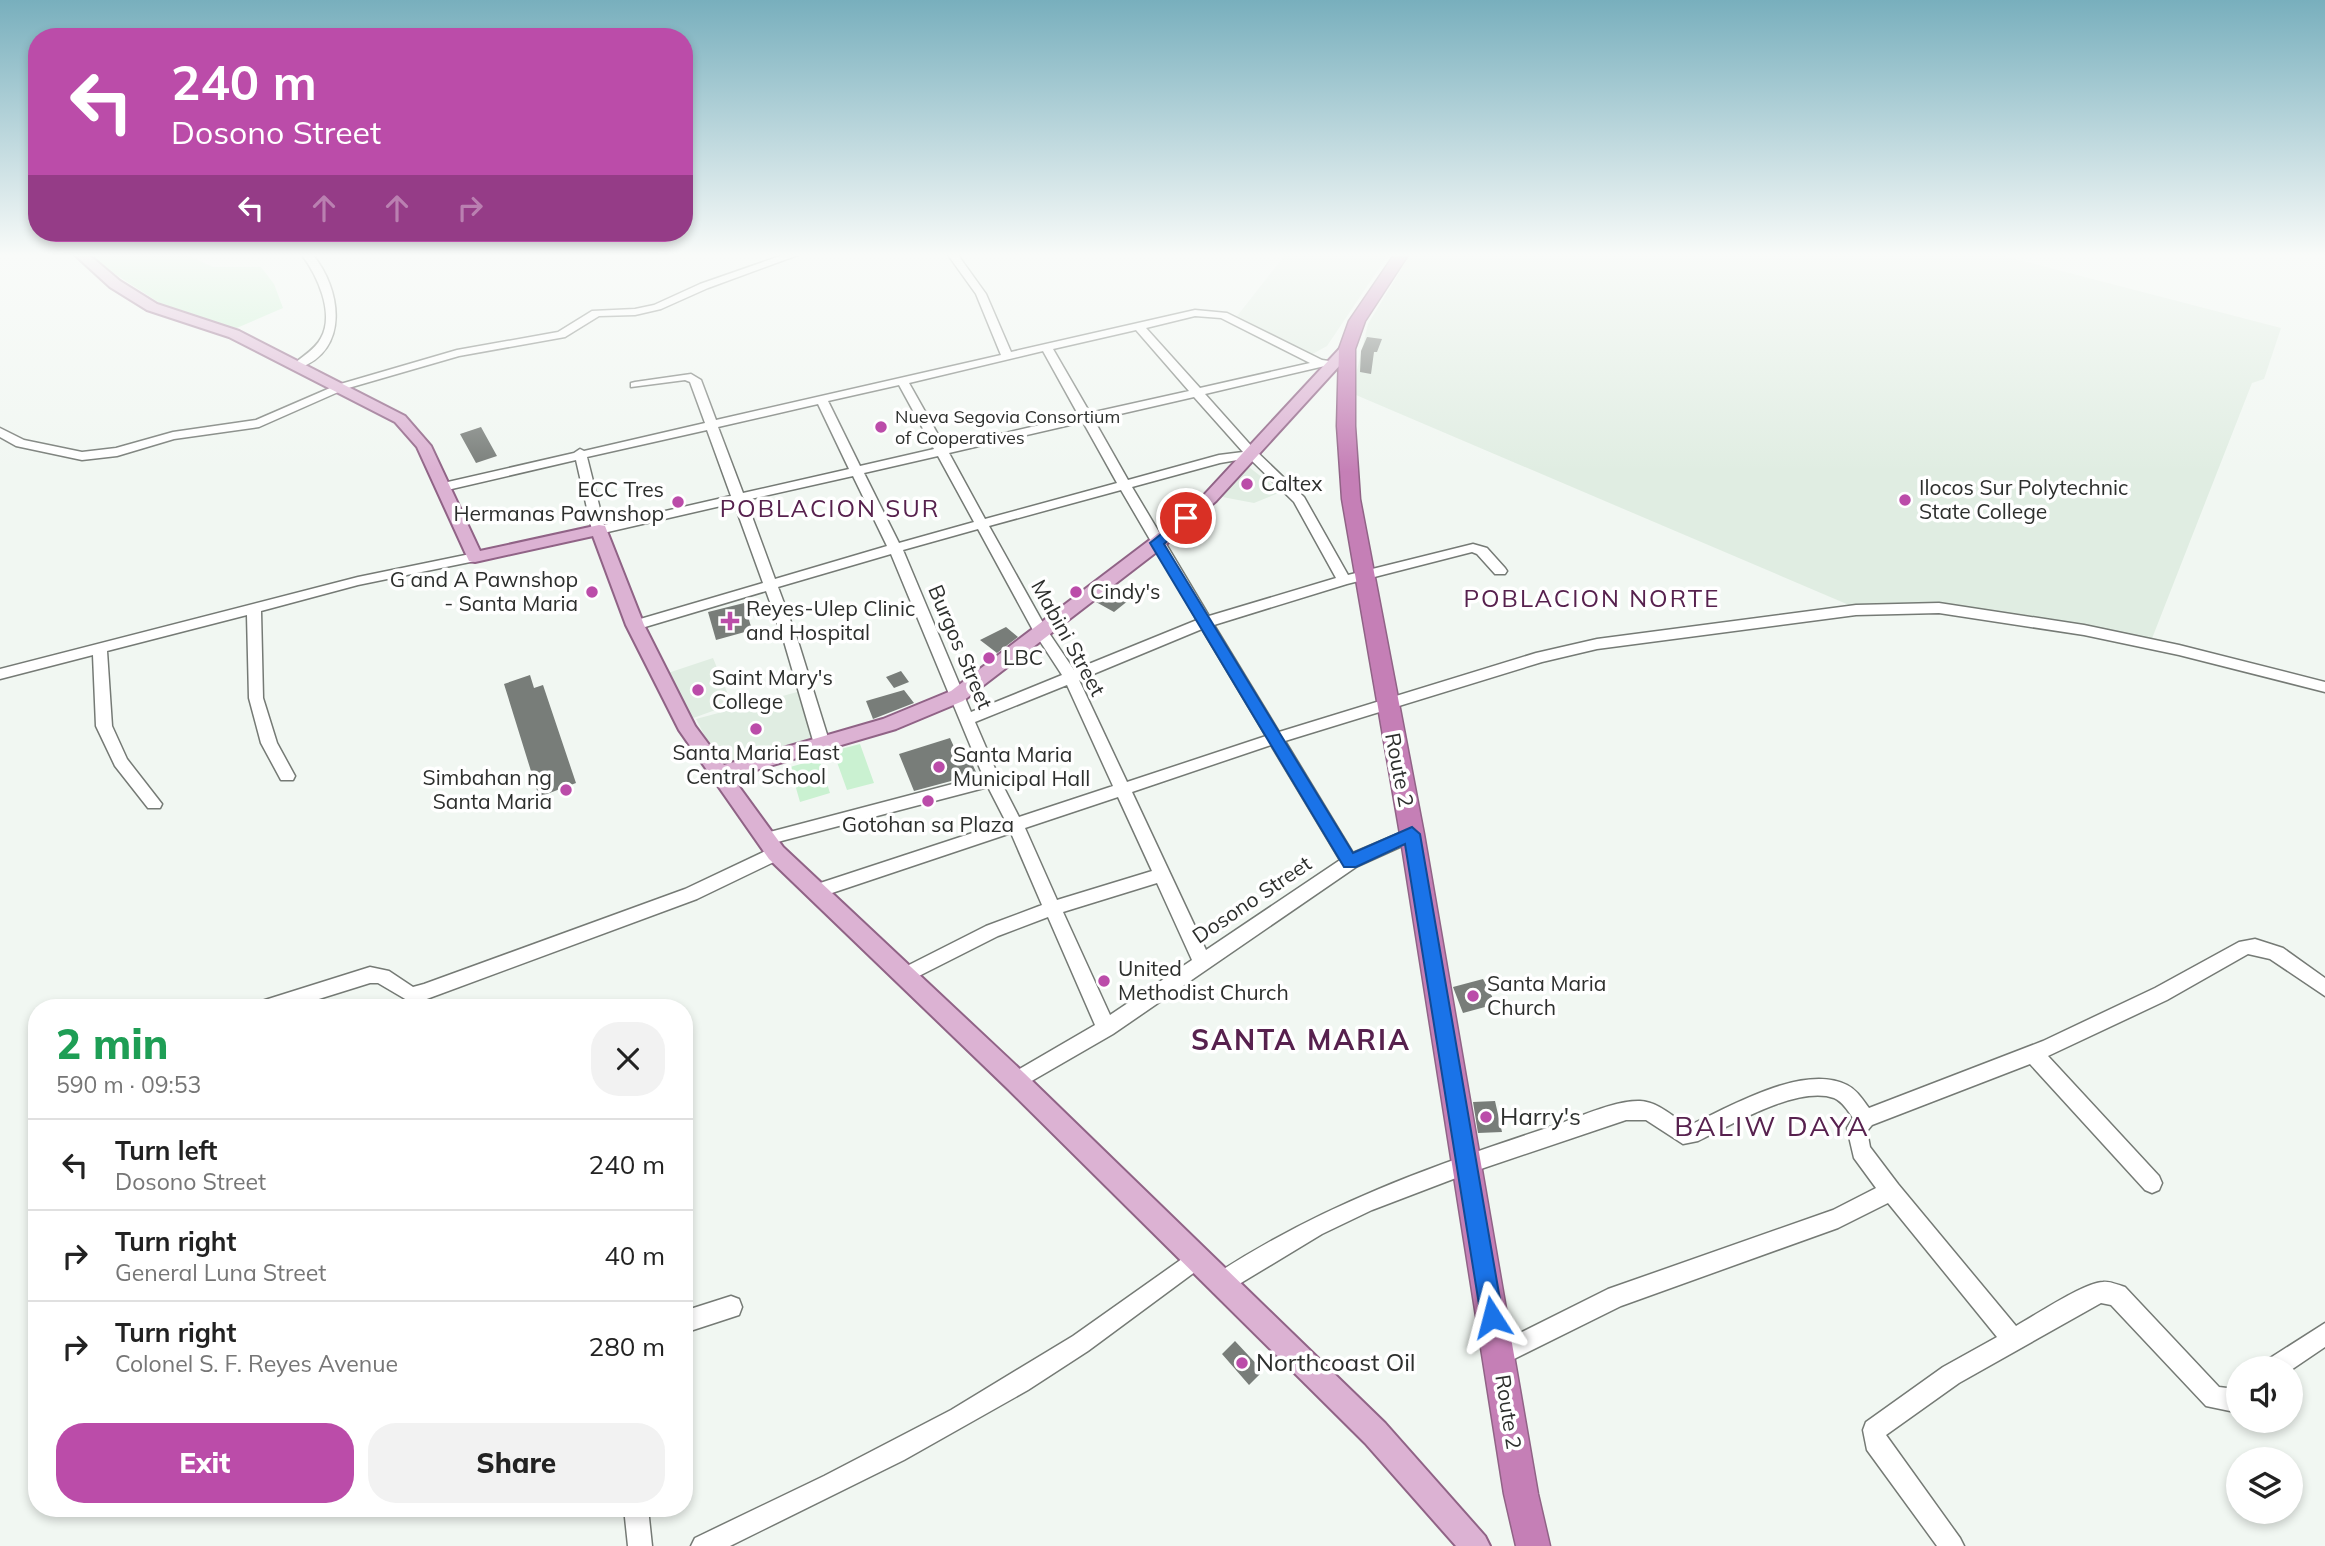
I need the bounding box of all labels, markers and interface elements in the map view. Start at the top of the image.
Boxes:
text: 240 m [171,51,317,112]
icon: left [56,56,147,147]
text: Dosono Street [171,112,381,152]
icon: left [232,189,270,227]
icon: ahead [305,189,343,227]
icon: ahead [378,189,416,227]
icon: right [451,189,489,227]
place label: Nueva Segovia Consortium of Cooperatives [895,405,1120,449]
marker: Nueva Segovia Consortium of Cooperatives [873,419,889,435]
place label: Caltex [1261,470,1322,496]
place label: Ilocos Sur Polytechnic State College [1919,474,2128,524]
place label: ECC Tres Hermanas Pawnshop [453,476,664,526]
marker: Caltex [1239,476,1255,492]
pin [1156,488,1216,548]
marker: Ilocos Sur Polytechnic State College [1897,492,1913,508]
district label: POBLACION SUR [720,493,940,523]
marker: ECC Tres Hermanas Pawnshop [670,494,686,510]
icon: arrive [1167,499,1205,537]
place label: G and A Pawnshop - Santa Maria [390,566,578,616]
street label: Mabini Street [1026,575,1112,700]
place label: Cindy's [1090,578,1160,604]
street label: Burgos Street [923,581,999,713]
district label: POBLACION NORTE [1464,583,1720,613]
marker: G and A Pawnshop - Santa Maria [584,584,600,600]
marker: Cindy's [1068,584,1084,600]
place label: Reyes-Ulep Clinic and Hospital [746,595,915,645]
marker: Reyes-Ulep Clinic and Hospital [720,611,740,631]
place label: LBC [1003,644,1043,670]
marker: LBC [981,650,997,666]
place label: Saint Mary's College [712,664,833,714]
marker: Saint Mary's College [690,682,706,698]
marker: Santa Maria East Central School [748,721,764,737]
street label: Route 2 [1380,730,1420,809]
place label: Santa Maria East Central School [672,739,840,789]
place label: Santa Maria Municipal Hall [953,741,1090,791]
marker: Santa Maria Municipal Hall [931,759,947,775]
place label: Simbahan ng Santa Maria [423,764,552,814]
marker: Simbahan ng Santa Maria [558,782,574,798]
marker: Gotohan sa Plaza [920,793,936,809]
place label: Gotohan sa Plaza [842,811,1014,837]
street label: Dosono Street [1187,850,1316,949]
place label: United Methodist Church [1118,955,1289,1005]
place label: Santa Maria Church [1487,970,1606,1020]
marker: United Methodist Church [1096,973,1112,989]
marker: Santa Maria Church [1465,988,1481,1004]
text: 2 min [56,1017,169,1070]
button: close [591,1022,665,1096]
district label: SANTA MARIA [1191,1022,1411,1057]
text: 590 m · 09:53 [56,1070,201,1099]
place label: Harry's [1500,1101,1581,1131]
district label: BALIW DAYA [1674,1108,1870,1143]
marker: Harry's [1478,1109,1494,1125]
text: Turn left [115,1134,217,1167]
icon: left [56,1146,94,1184]
text: 240 m [589,1148,665,1181]
text: Dosono Street [115,1167,266,1196]
text: Turn right [115,1225,236,1258]
icon: right [56,1237,94,1275]
text: 40 m [604,1239,665,1272]
text: General Luna Street [115,1258,326,1287]
position arrow [1455,1280,1529,1354]
text: Turn right [115,1316,236,1349]
icon: right [56,1328,94,1366]
text: 280 m [589,1330,665,1363]
place label: Northcoast Oil [1256,1347,1416,1377]
text: Colonel S. F. Reyes Avenue [115,1349,398,1378]
marker: Northcoast Oil [1234,1355,1250,1371]
map controls [2226,1356,2303,1524]
button: sound [2226,1356,2303,1433]
street label: Route 2 [1490,1373,1528,1451]
button: Exit [56,1423,354,1503]
button: Share [368,1423,665,1503]
button: layers [2226,1447,2303,1524]

